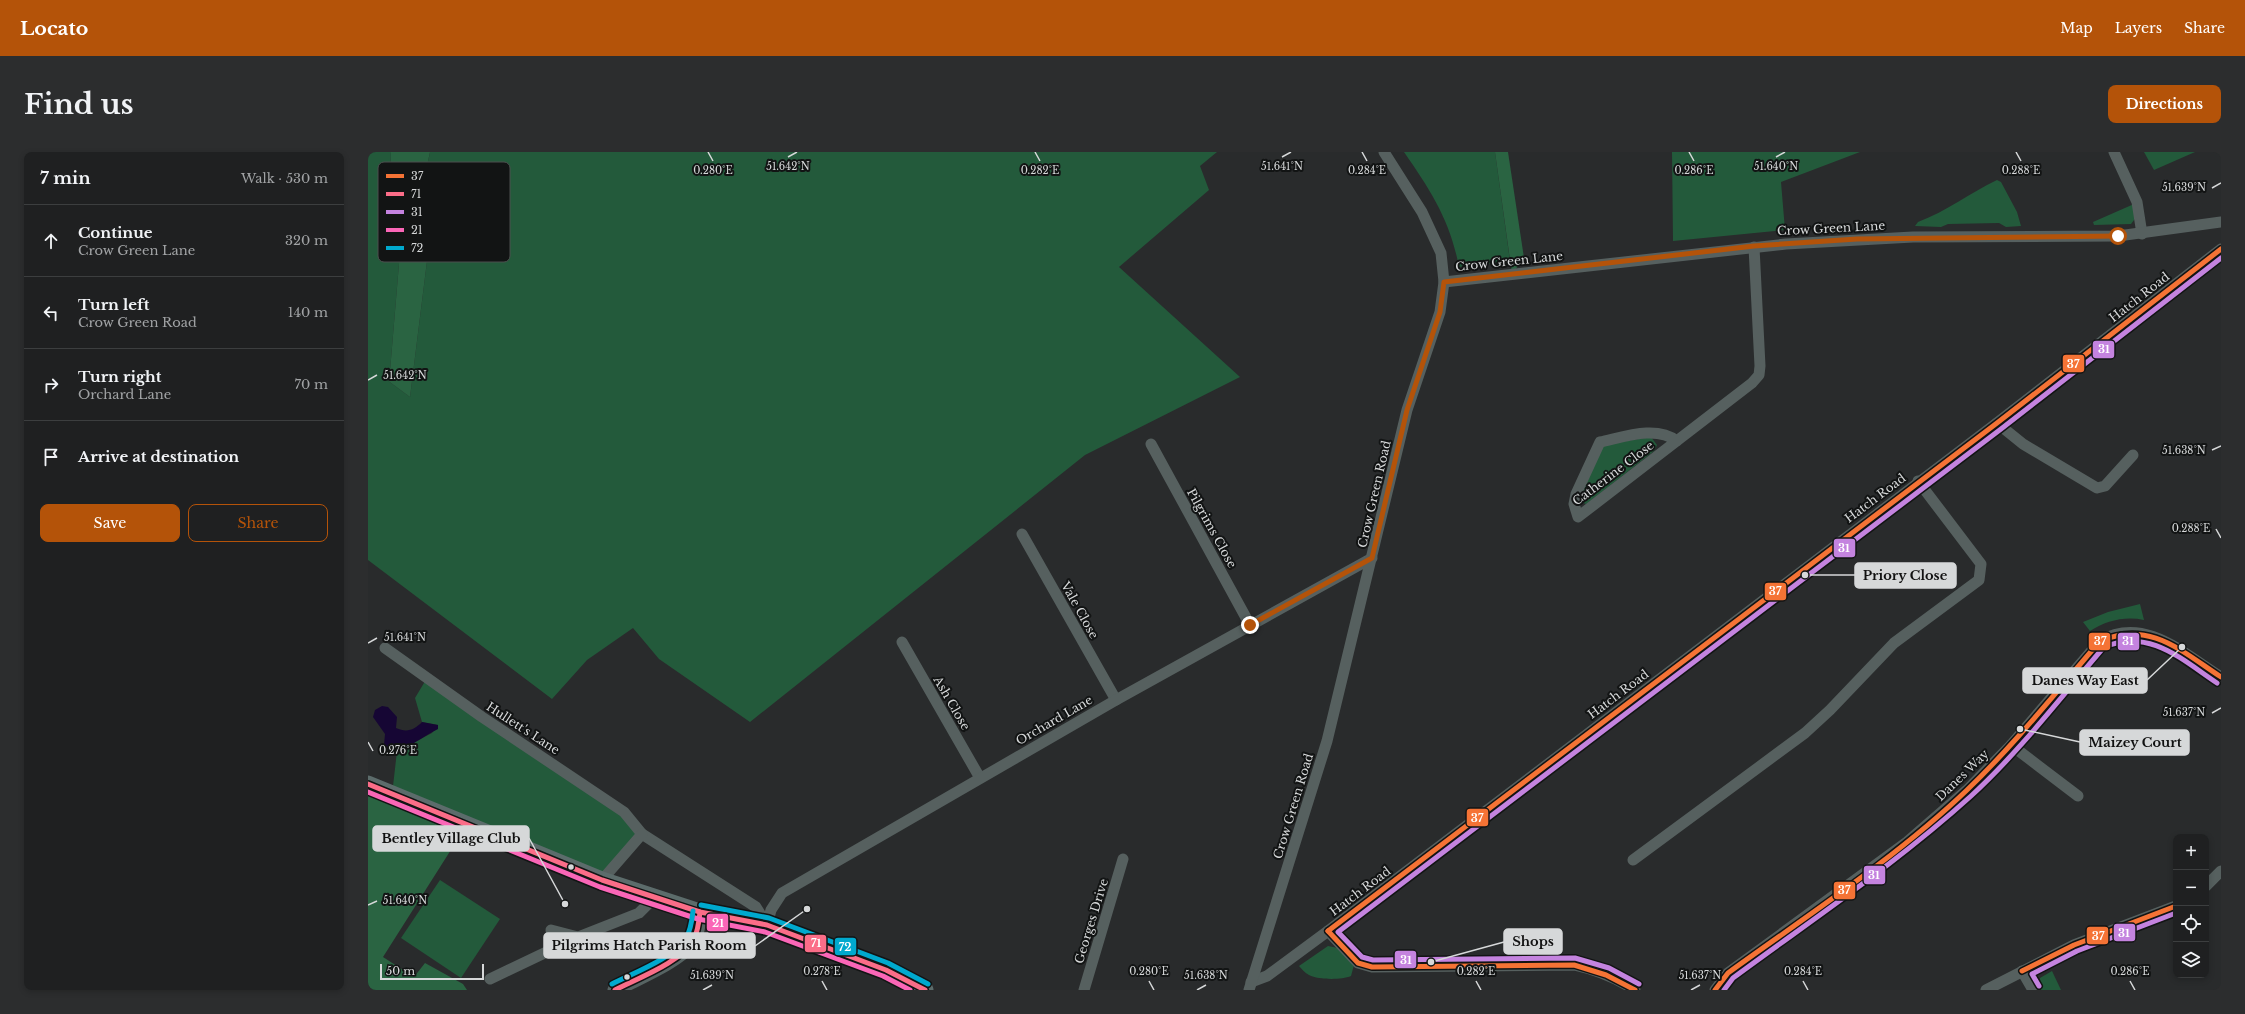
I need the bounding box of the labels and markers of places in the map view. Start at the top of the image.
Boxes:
callout: Priory Close [1855,563,1956,588]
callout: Danes Way East [2023,668,2147,693]
callout: Maizey Court [2080,730,2189,755]
callout: Bentley Village Club [373,826,529,851]
unlabelled marker [566,862,576,872]
callout: Shops [1504,929,1562,954]
callout: Pilgrims Hatch Parish Room [544,933,755,958]
unlabelled marker [622,972,632,982]

